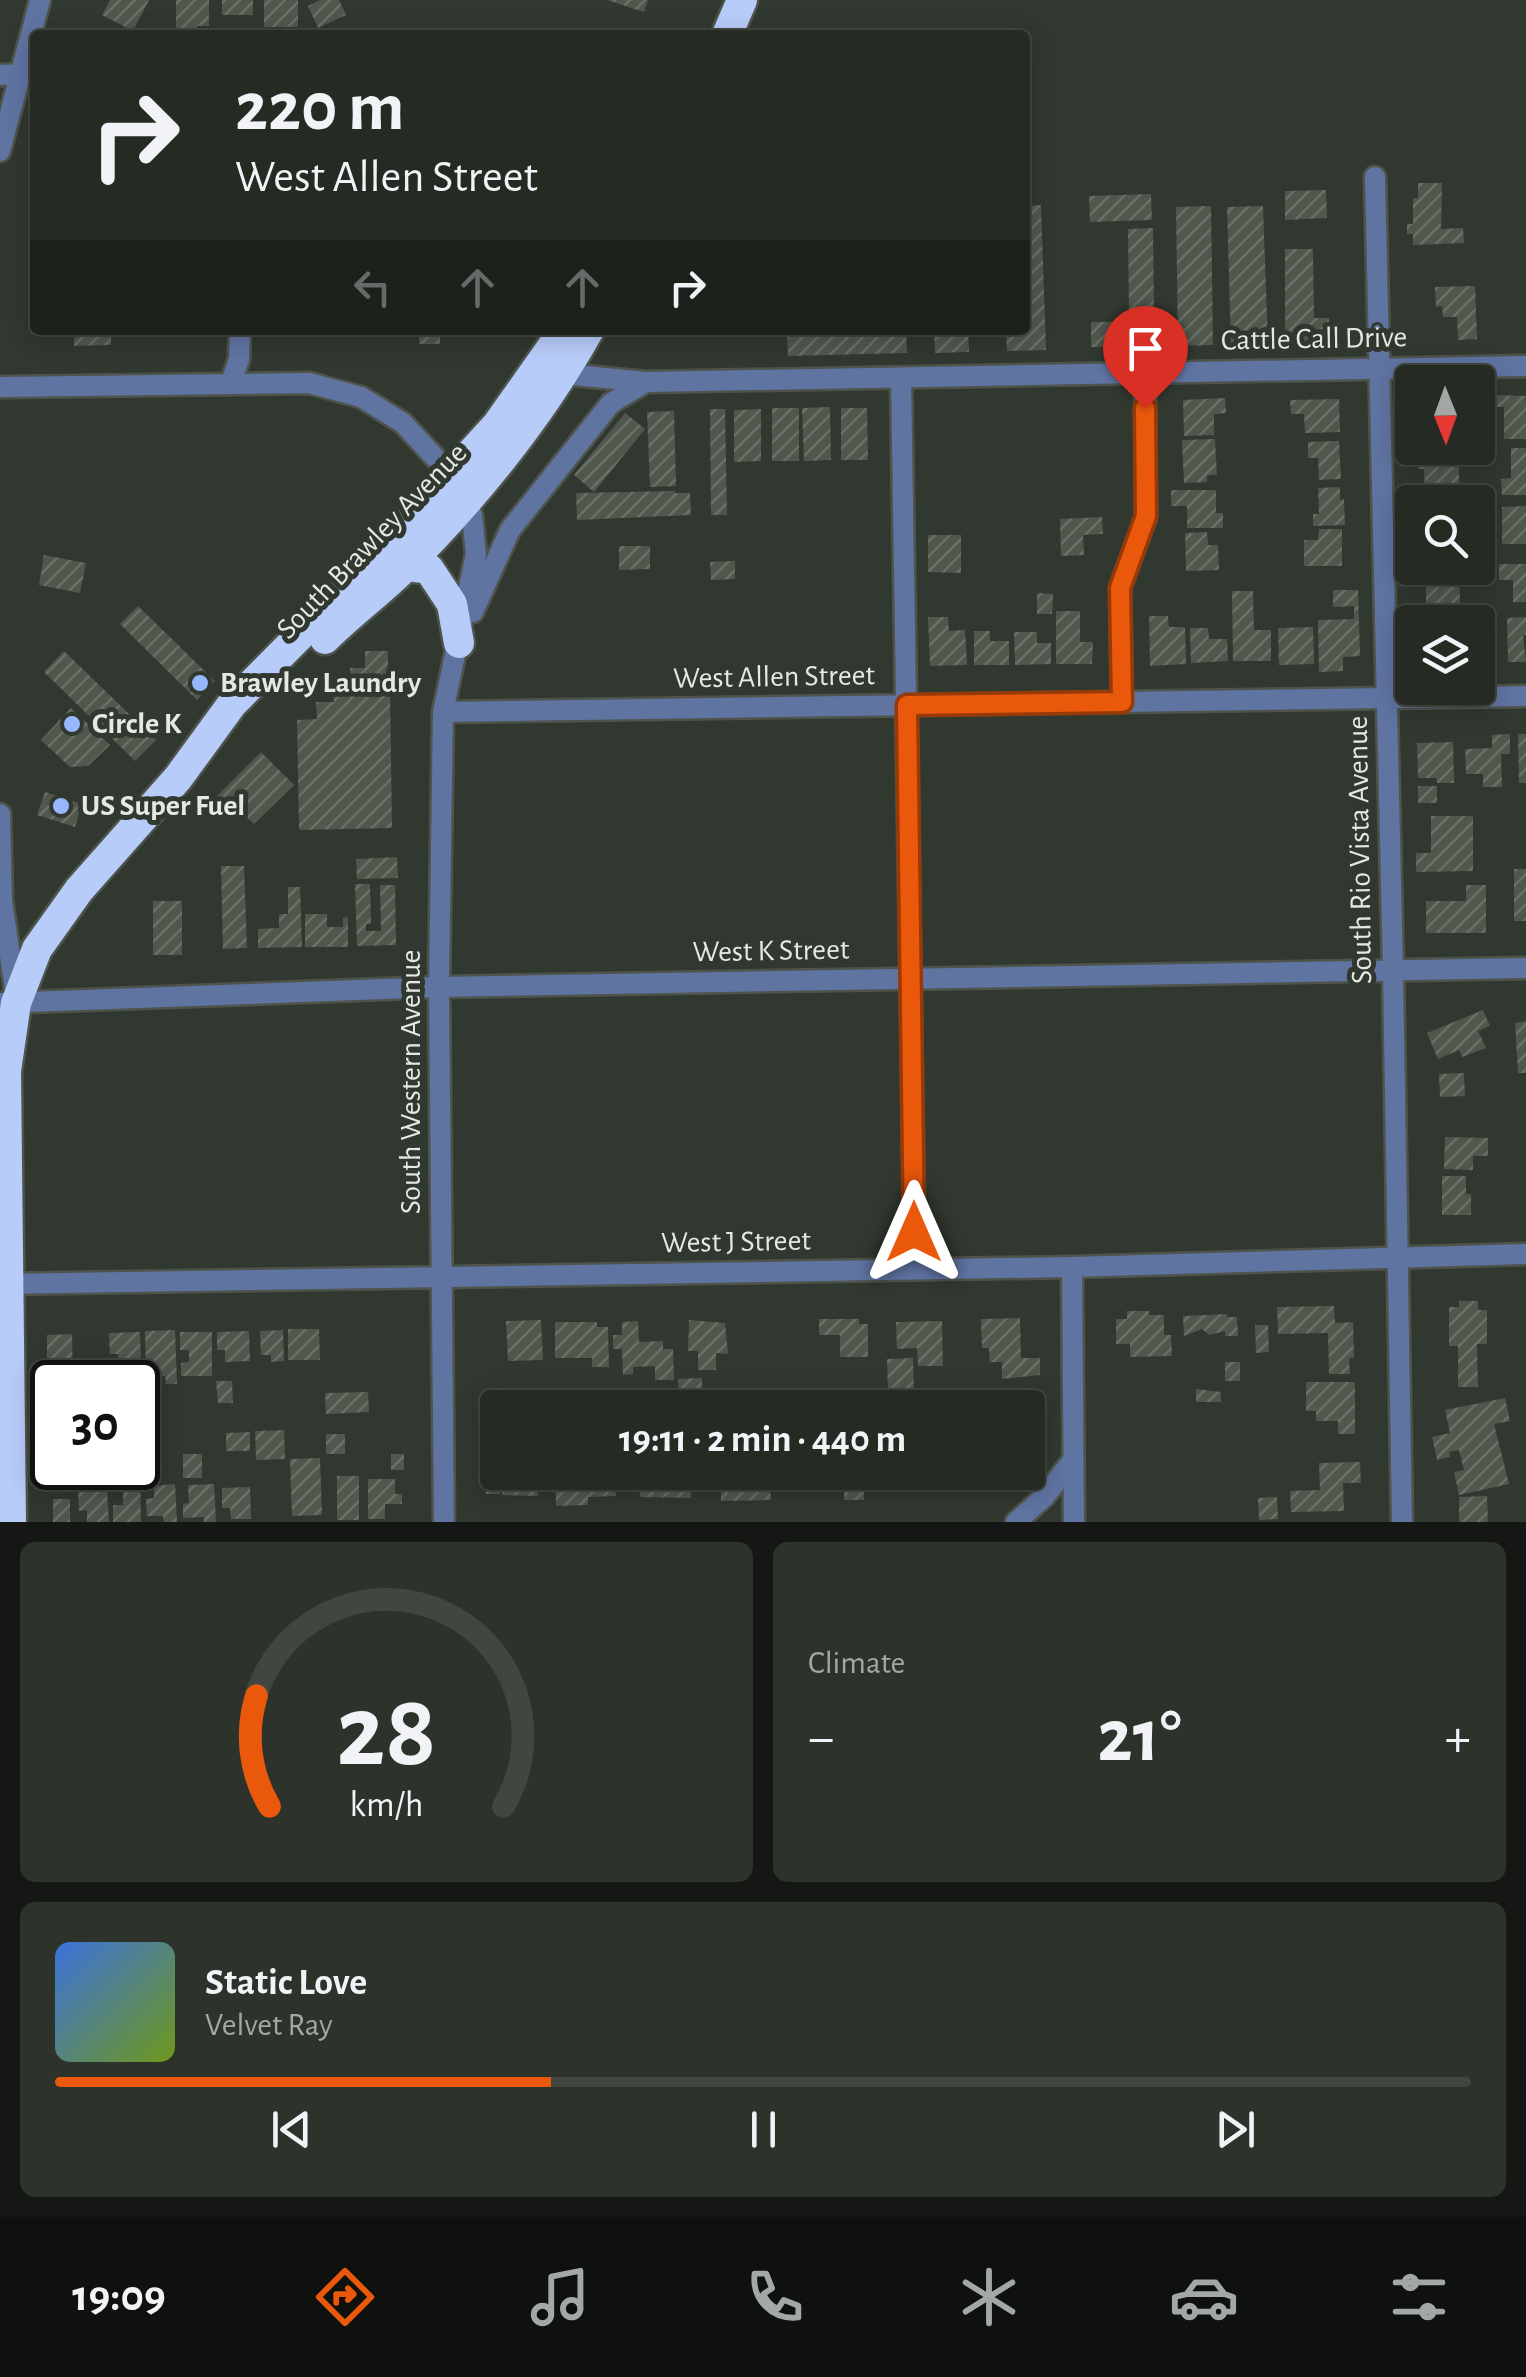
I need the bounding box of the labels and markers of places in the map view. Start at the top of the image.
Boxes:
pin [1103,306,1188,409]
place label: Brawley Laundry [220,668,422,698]
marker: Brawley Laundry [189,672,211,694]
place label: Circle K [92,709,182,739]
marker: Circle K [61,713,83,735]
place label: US Super Fuel [81,791,245,821]
marker: US Super Fuel [50,795,72,817]

